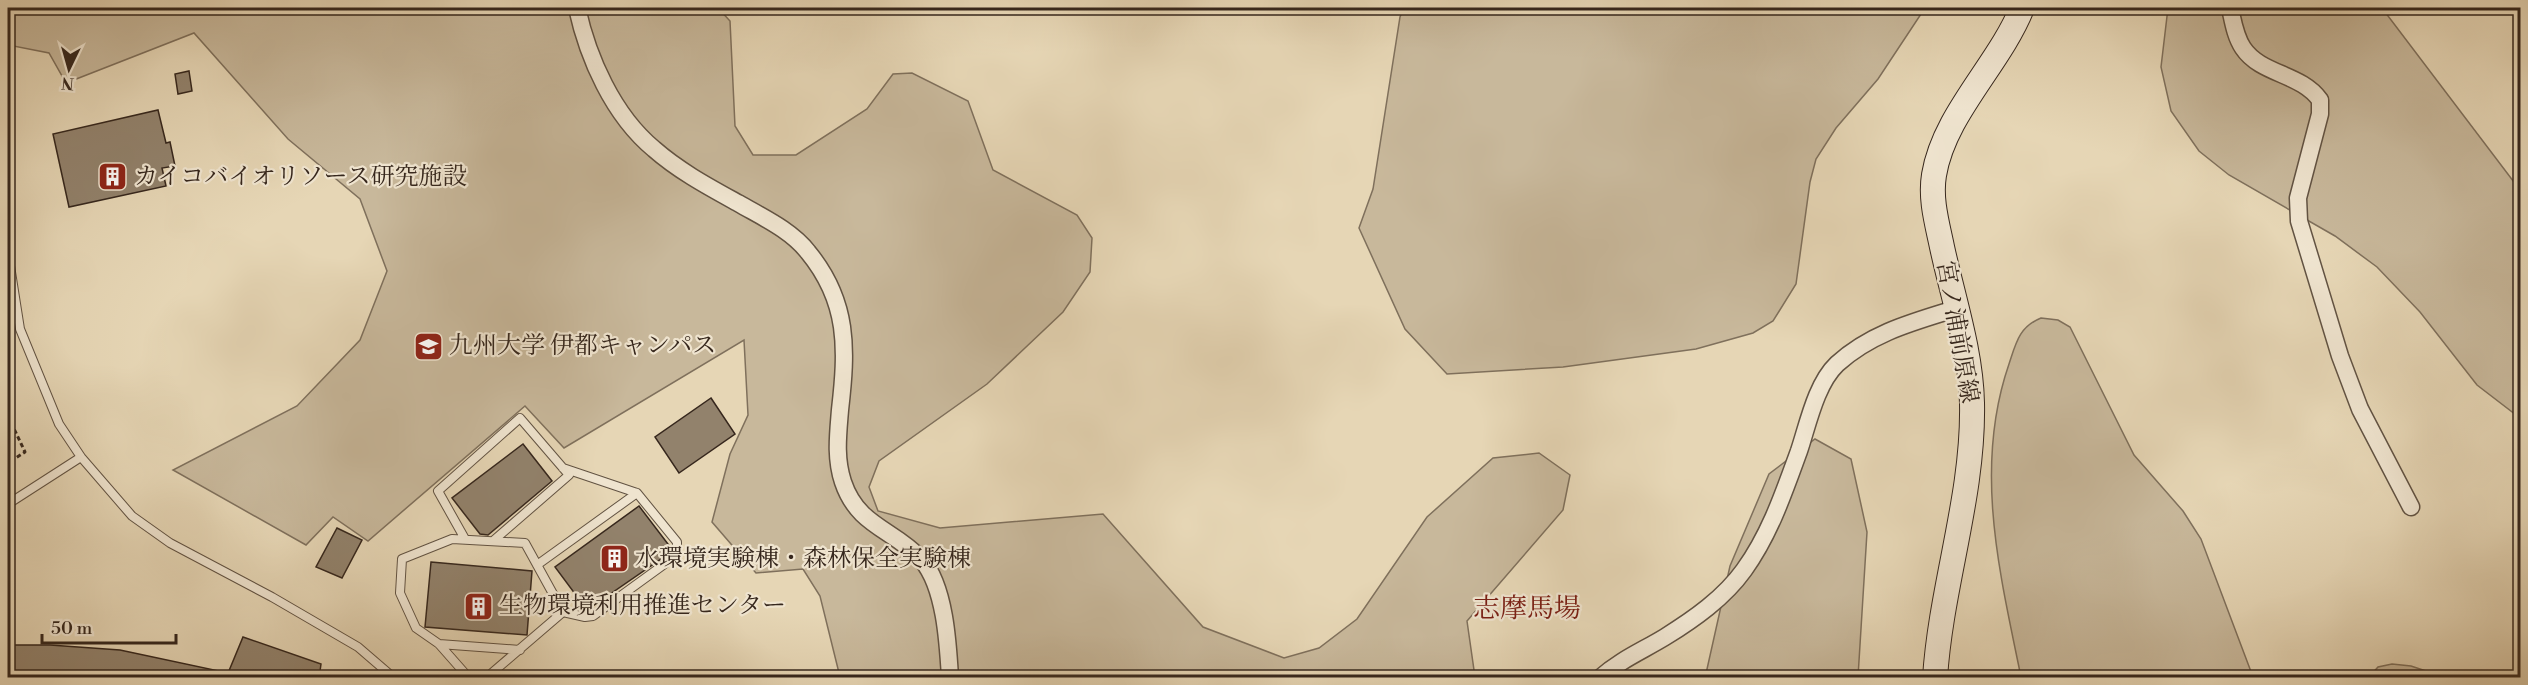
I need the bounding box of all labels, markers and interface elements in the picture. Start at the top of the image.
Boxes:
north arrow [39,39,99,99]
text: N [60,72,75,93]
building icon: カイコバイオリソース研究施設 [97,161,129,193]
place label: カイコバイオリソース研究施設 [134,162,466,192]
street label: 宮ノ浦前原線 [1930,258,1984,406]
school or university icon: 九州大学 伊都キャンパス [412,330,444,362]
place label: 九州大学 伊都キャンパス [449,331,716,361]
building icon: 水環境実験棟・森林保全実験棟 [598,543,630,575]
place label: 水環境実験棟・森林保全実験棟 [635,544,971,574]
building icon: 生物環境利用推進センター [462,590,494,622]
place label: 生物環境利用推進センター [499,591,786,621]
district label: 志摩馬場 [1473,592,1581,626]
scale bar [42,607,176,645]
text: 50 m [51,617,93,640]

